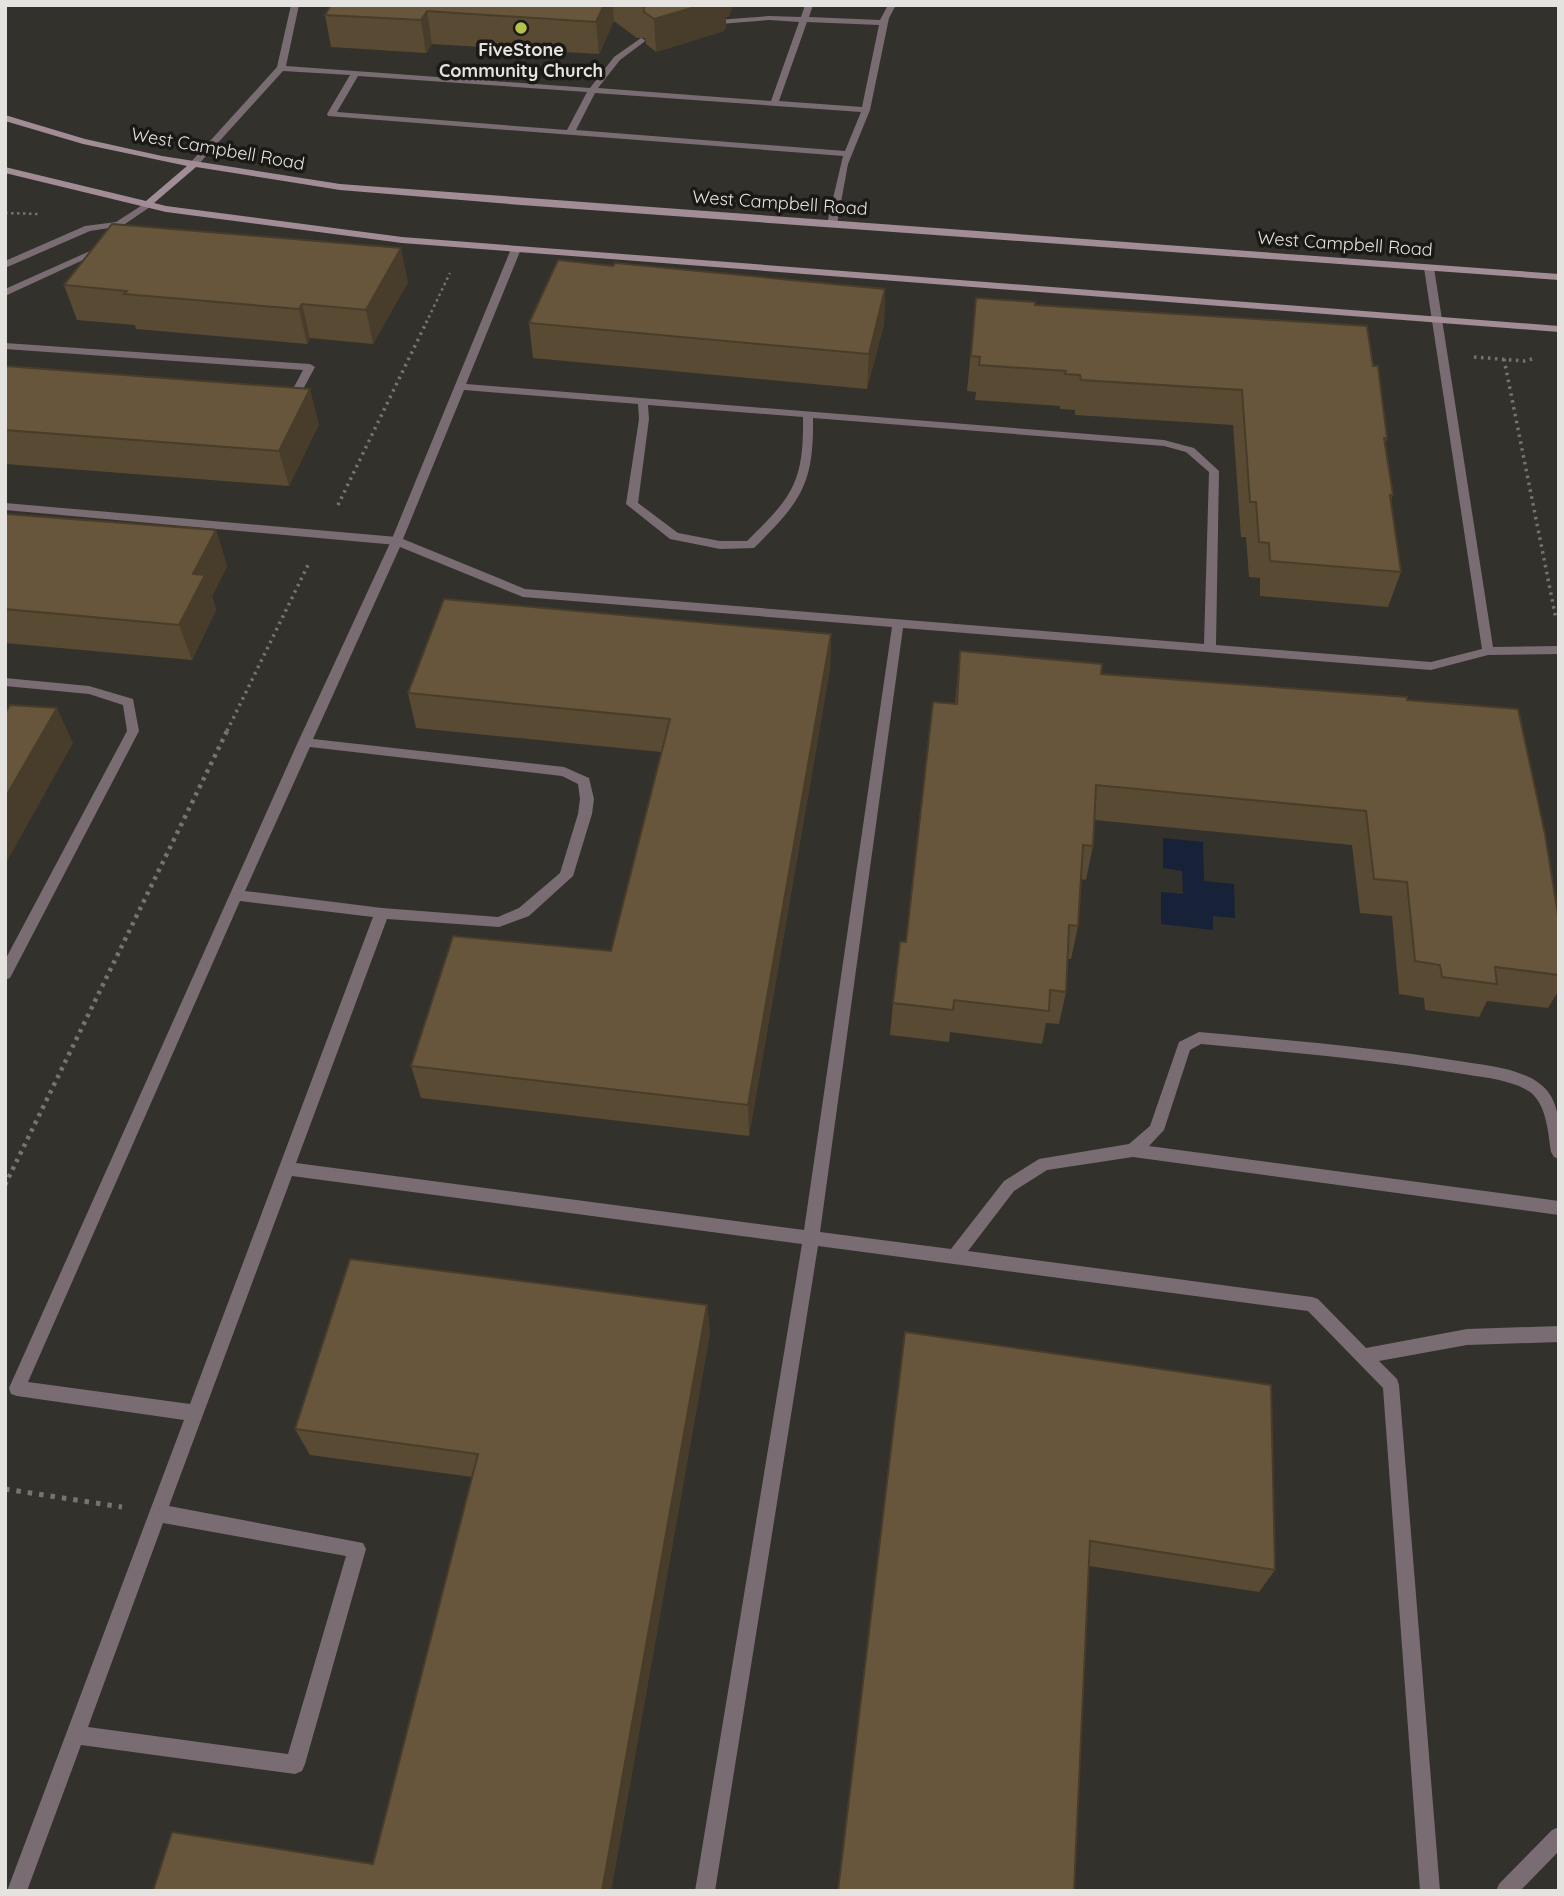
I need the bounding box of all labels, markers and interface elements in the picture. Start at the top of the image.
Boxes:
marker: FiveStone Community Church [513,20,529,36]
place label: FiveStone Community Church [439,38,603,82]
street label: West Campbell Road [130,122,307,175]
street label: West Campbell Road [692,185,868,220]
street label: West Campbell Road [1257,226,1433,261]

